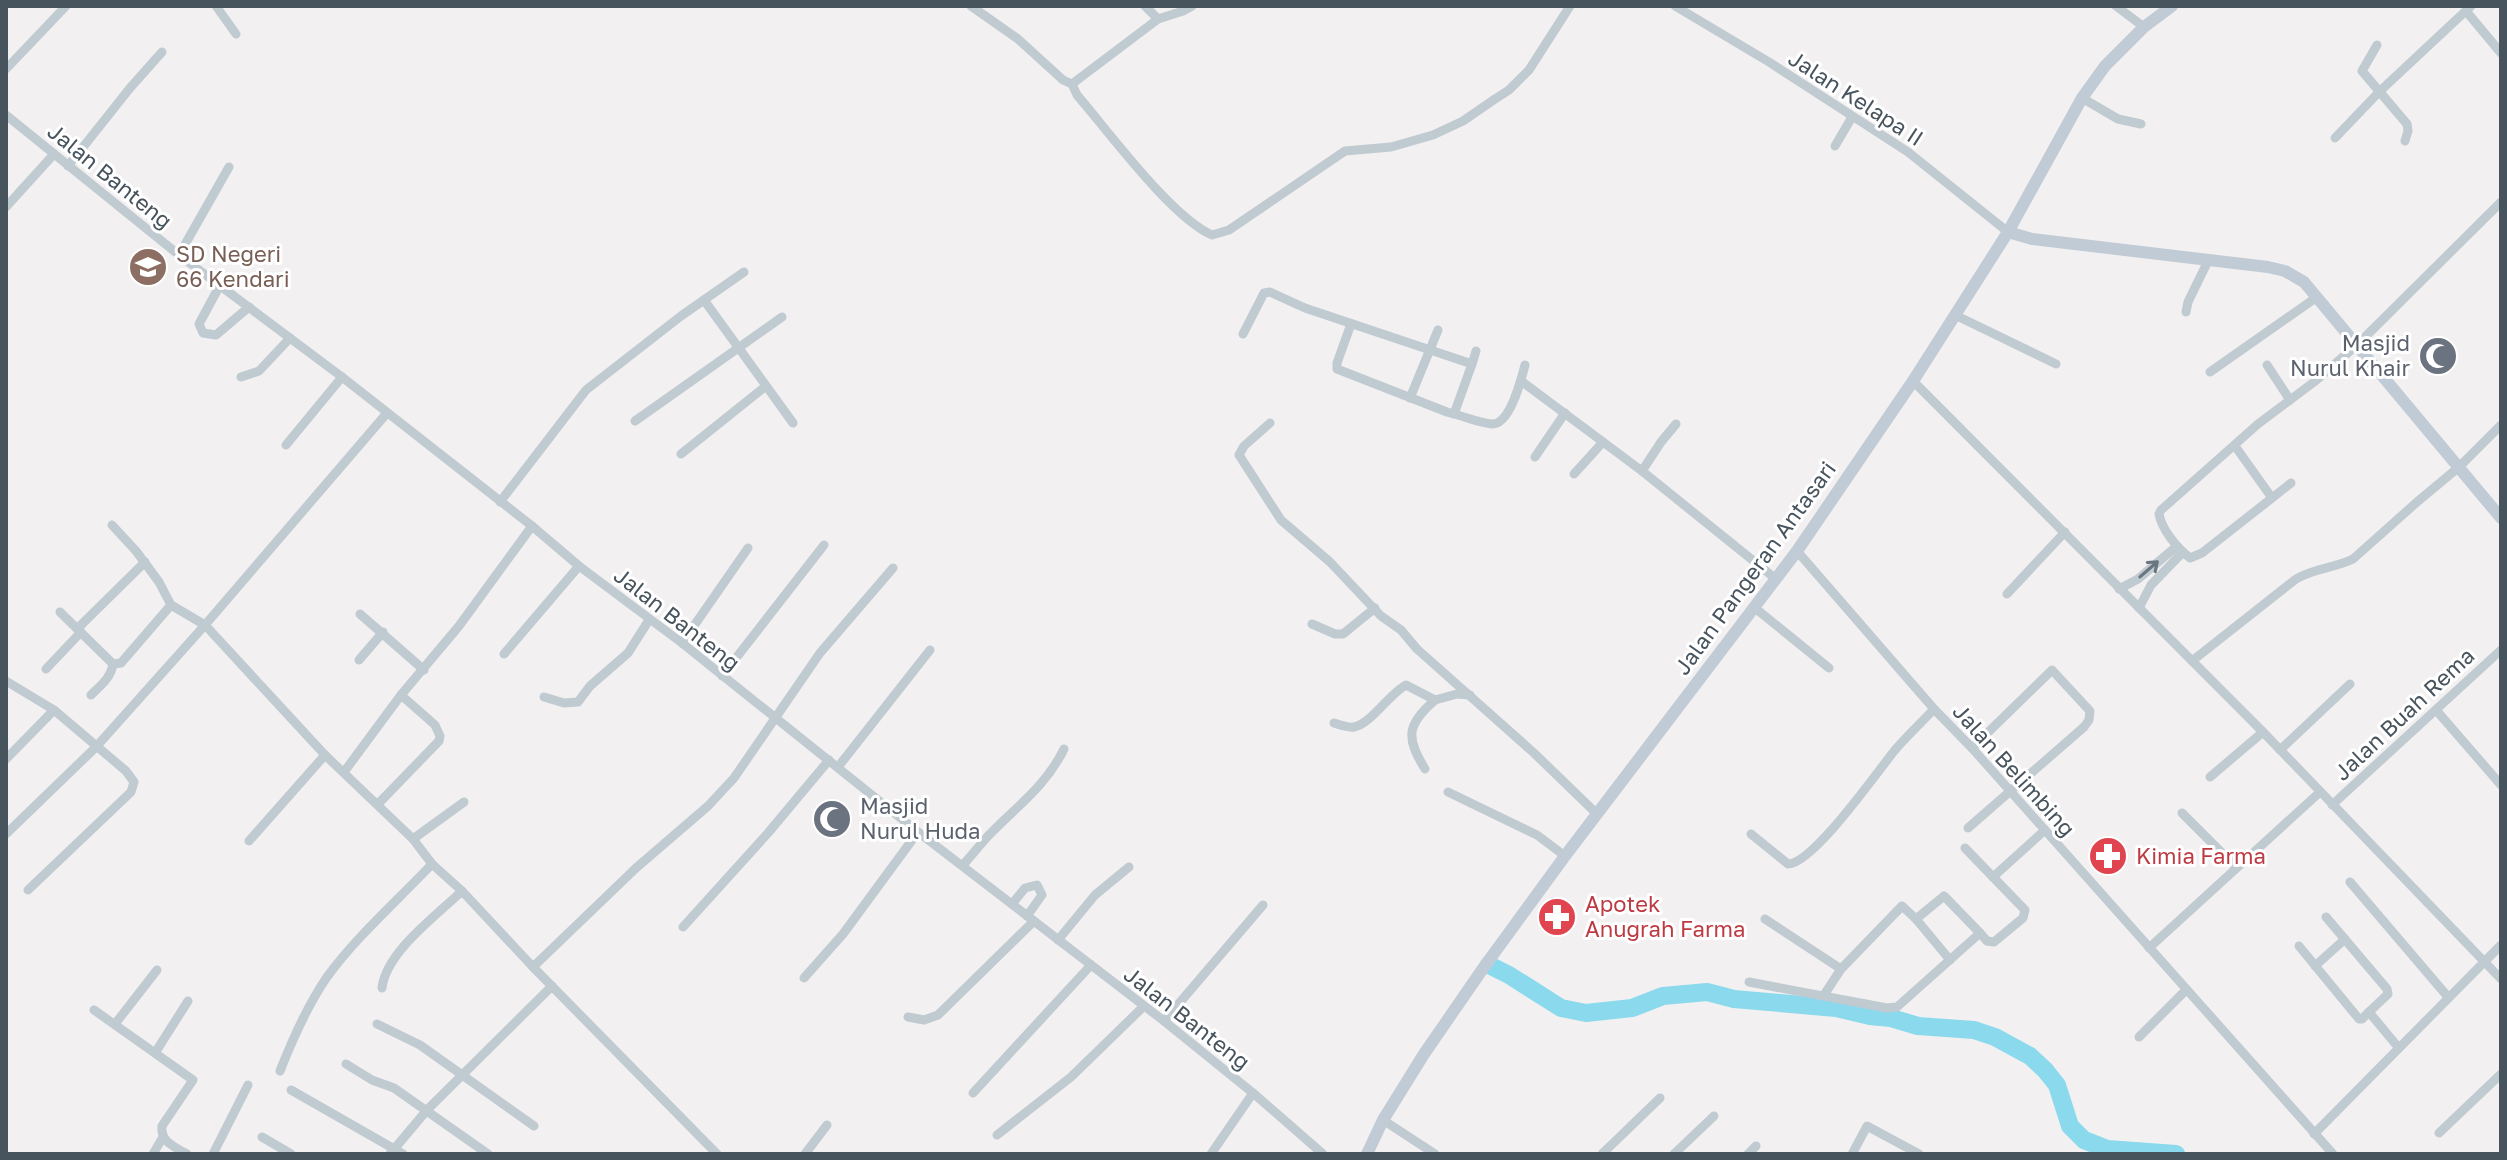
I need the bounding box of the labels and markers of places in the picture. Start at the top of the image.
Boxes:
place label: SD Negeri 66 Kendari [176,240,290,292]
school or university icon: SD Negeri 66 Kendari [127,246,169,288]
place label: Masjid Nurul Khair [2290,329,2410,381]
mosque icon: Masjid Nurul Khair [2417,335,2459,377]
place label: Masjid Nurul Huda [860,792,980,844]
mosque icon: Masjid Nurul Huda [811,798,853,840]
pharmacy icon: Kimia Farma [2087,835,2129,877]
place label: Kimia Farma [2136,842,2266,869]
place label: Apotek Anugrah Farma [1585,890,1746,942]
pharmacy icon: Apotek Anugrah Farma [1536,896,1578,938]

